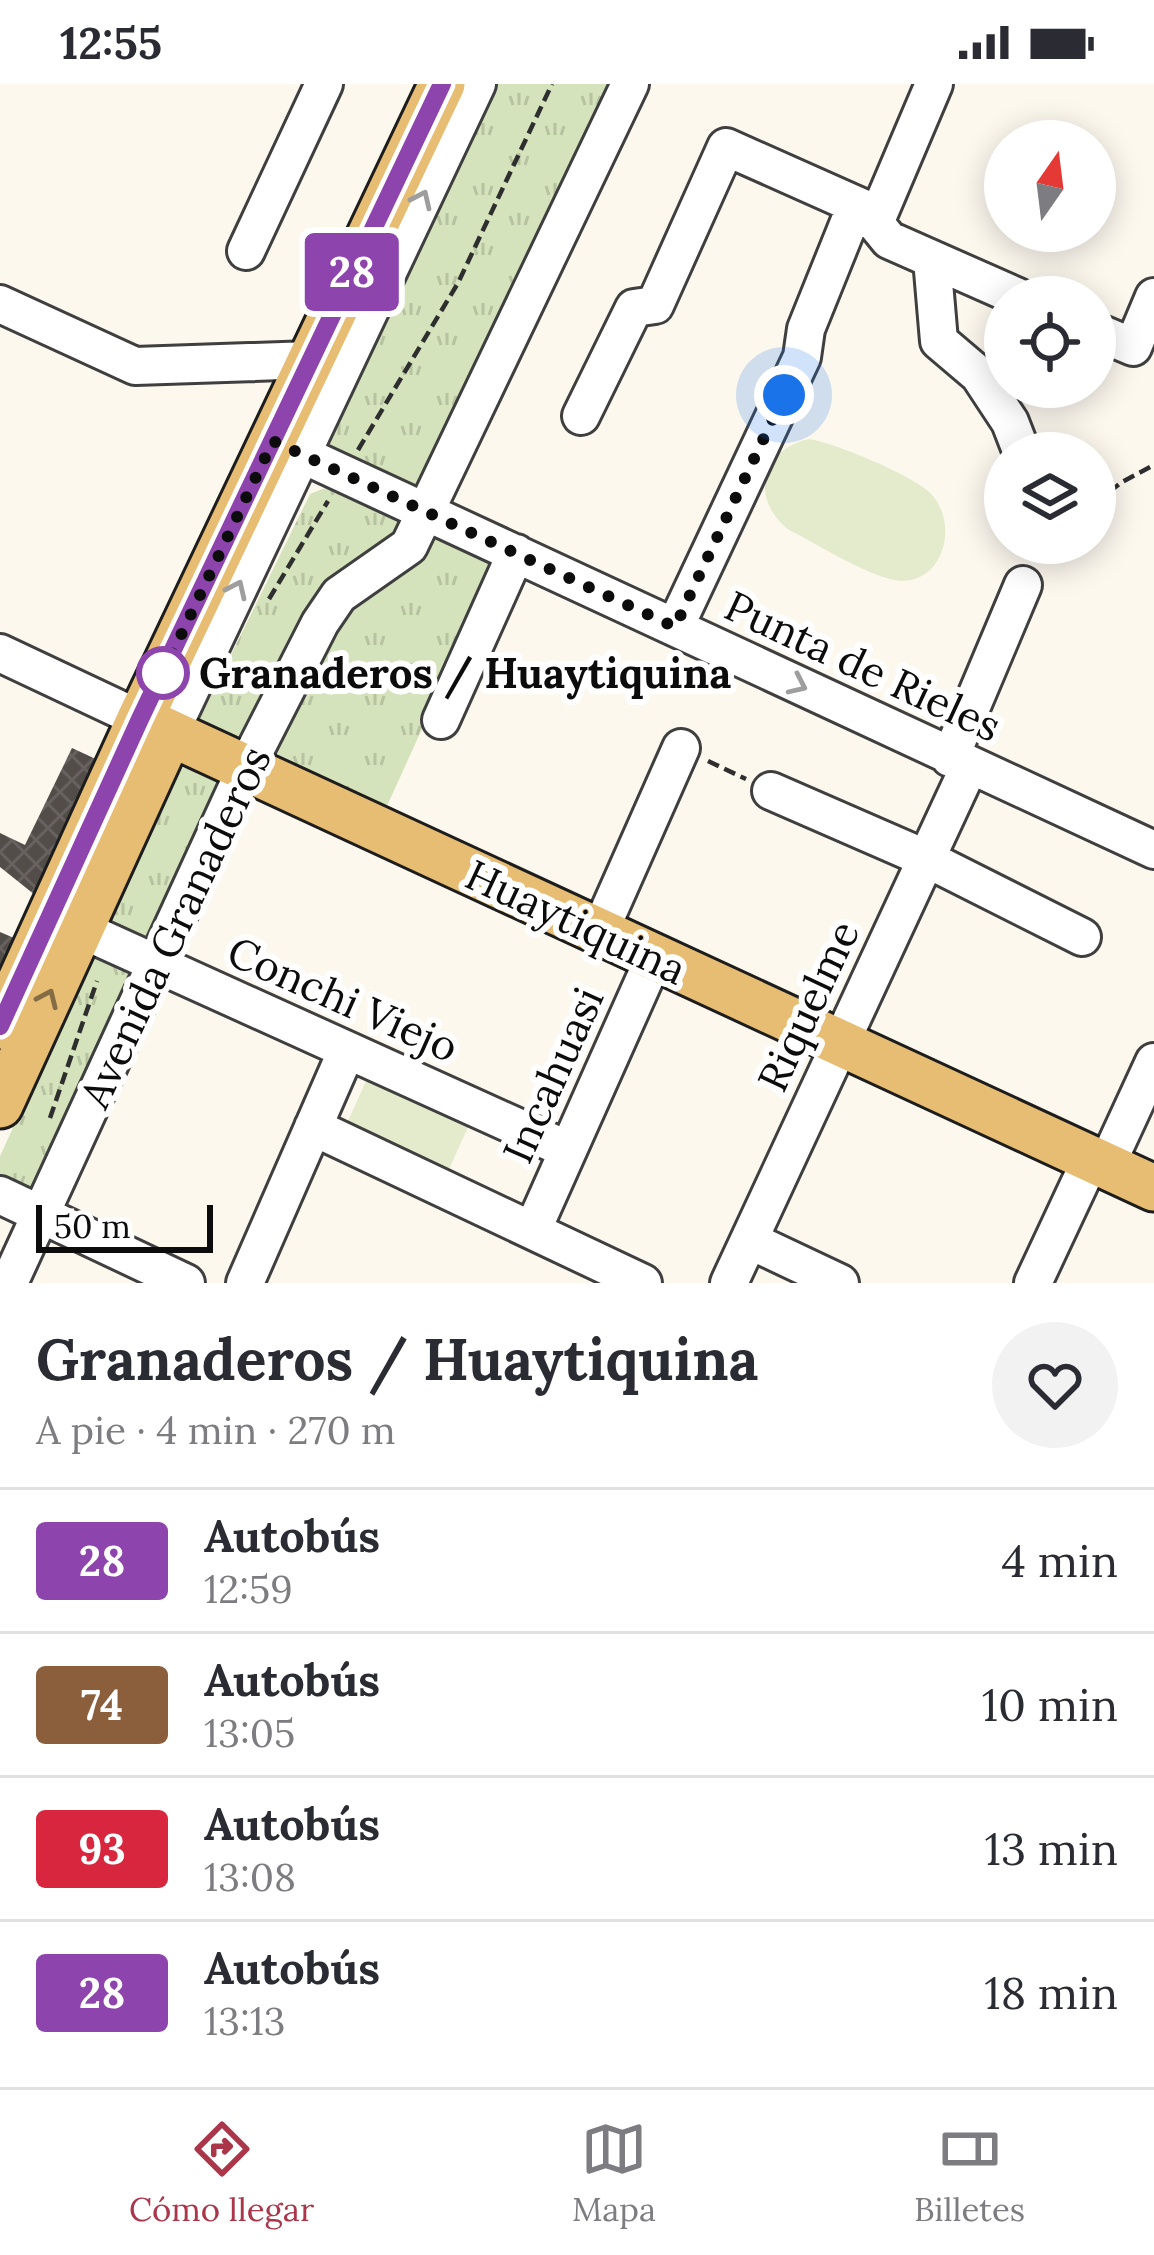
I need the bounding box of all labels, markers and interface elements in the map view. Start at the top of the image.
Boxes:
text: 12:55 [60,14,162,71]
north arrow [984,120,1116,252]
map controls [984,120,1116,564]
one-way arrow [408,190,431,211]
line badge: 28 [298,233,406,311]
text: 28 [329,245,375,299]
button: locate [984,276,1116,408]
your location [754,365,814,425]
button: layers [984,432,1116,564]
street label: Punta de Rieles [716,579,1010,753]
one-way arrow [223,580,246,601]
place label: Granaderos / Huaytiquina [199,646,731,700]
marker: Granaderos / Huaytiquina [138,648,188,698]
one-way arrow [785,671,807,694]
street label: Avenida Granaderos [67,738,282,1117]
street label: Huaytiquina [457,847,695,997]
street label: Riquelme [745,912,871,1100]
street label: Conchi Viejo [219,924,467,1074]
street label: Incahuasi [490,979,616,1171]
one-way arrow [34,989,58,1010]
scale bar [36,1199,213,1252]
text: 50 m [54,1205,131,1247]
button: heart [992,1322,1118,1448]
text: Granaderos / Huaytiquina [36,1323,758,1396]
text: A pie · 4 min · 270 m [36,1405,396,1455]
text: Autobús [204,1507,380,1564]
text: 4 min [1002,1532,1118,1589]
text: 28 [79,1534,125,1588]
text: 12:59 [204,1564,293,1614]
text: Autobús [204,1651,380,1708]
text: 10 min [982,1676,1118,1733]
text: 74 [81,1678,123,1732]
text: 13:05 [204,1708,295,1758]
text: Autobús [204,1795,380,1852]
text: 13 min [985,1820,1118,1877]
text: 93 [78,1822,126,1876]
text: 13:08 [204,1852,296,1902]
text: Autobús [204,1939,380,1996]
text: 18 min [984,1964,1118,2021]
text: 28 [79,1966,125,2020]
text: 13:13 [204,1996,286,2046]
tab: Cómo llegar [129,2116,314,2230]
tab: Mapa [572,2116,656,2230]
tab: Billetes [914,2116,1025,2230]

